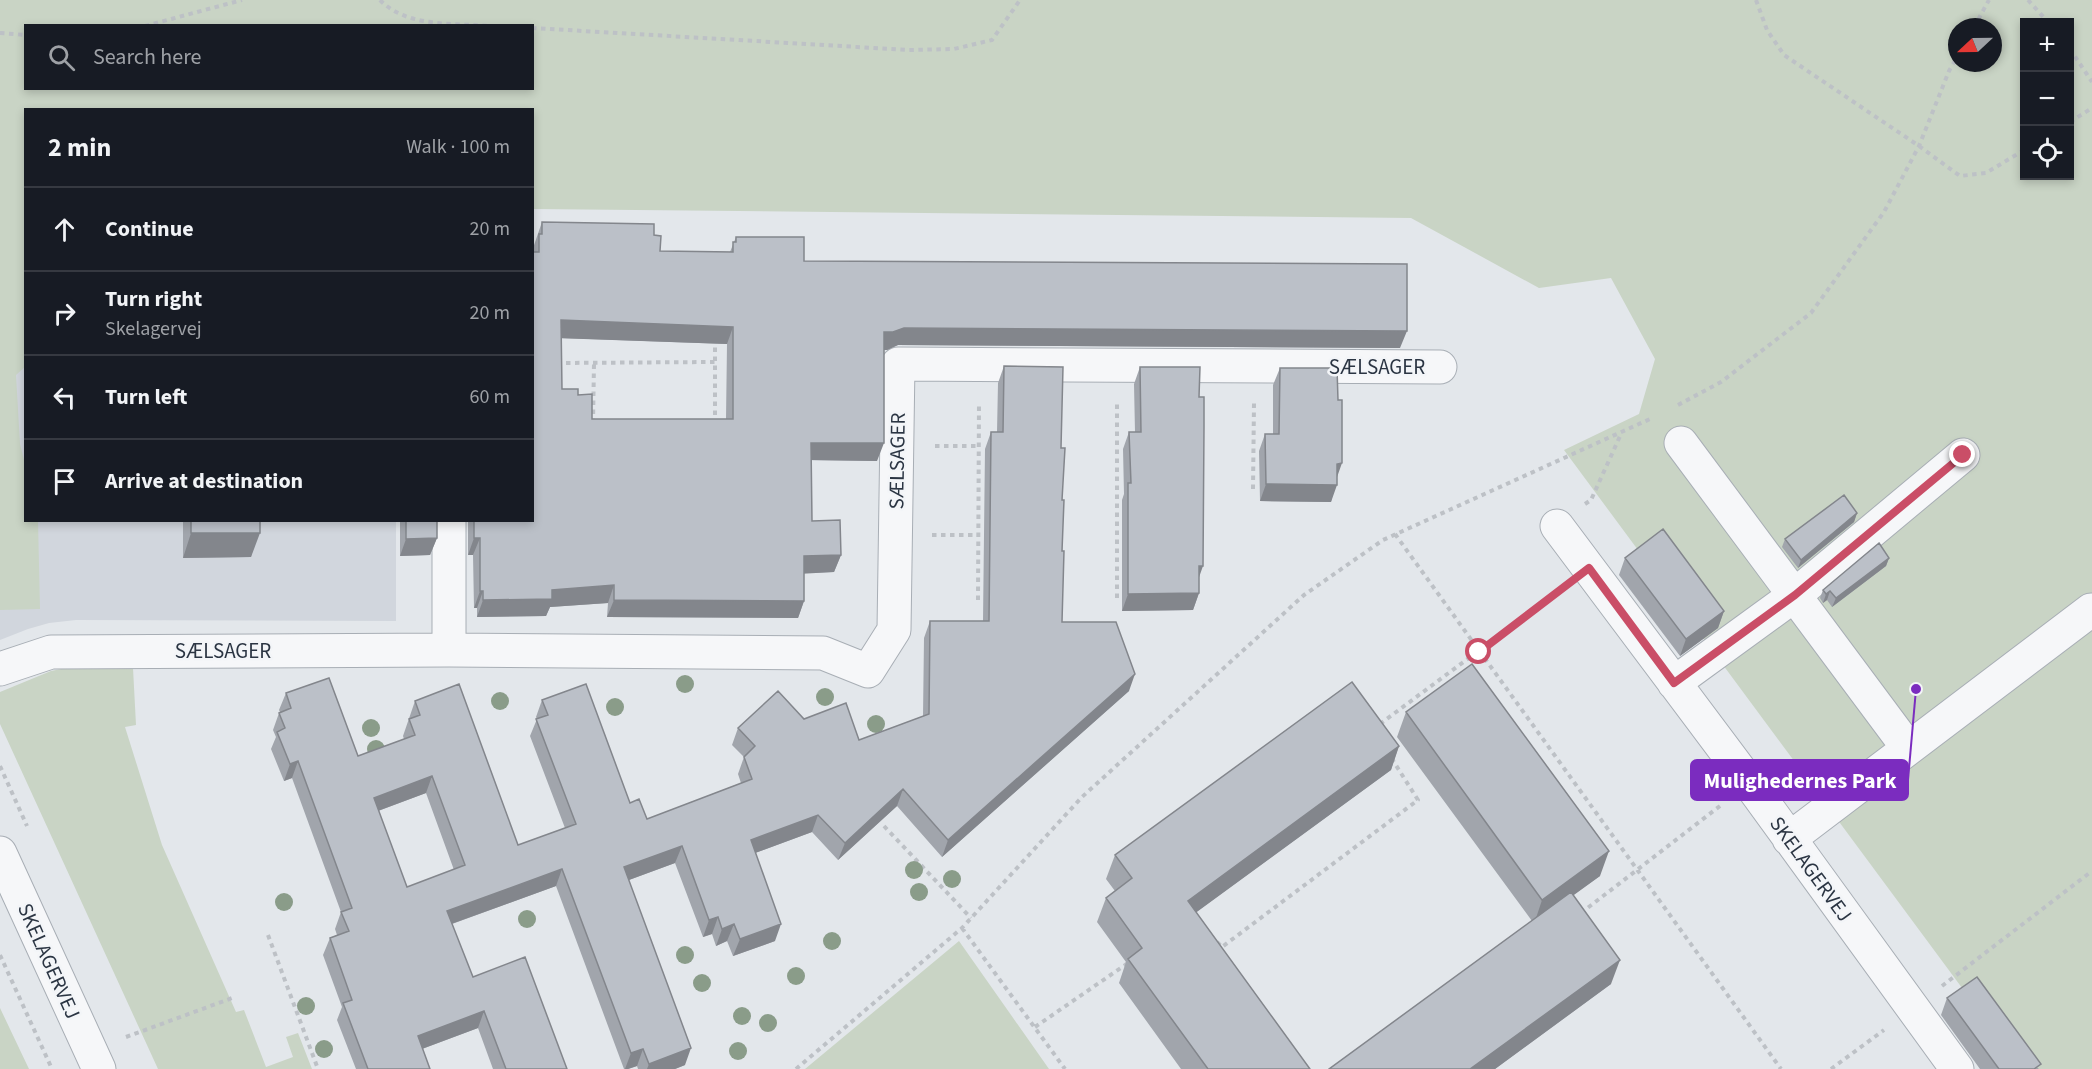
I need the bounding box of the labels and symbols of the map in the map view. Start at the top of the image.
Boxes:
north arrow [1948,18,2002,72]
street label: SÆLSAGER [1329,352,1425,382]
street label: SÆLSAGER [881,412,913,510]
route end [1949,441,1975,467]
street label: SÆLSAGER [175,636,271,666]
route start [1465,638,1491,664]
callout: Mulighedernes Park [1691,760,1908,800]
text: Mulighedernes Park [1704,765,1897,797]
street label: SKELAGERVEJ [1762,810,1860,928]
street label: SKELAGERVEJ [10,898,88,1024]

